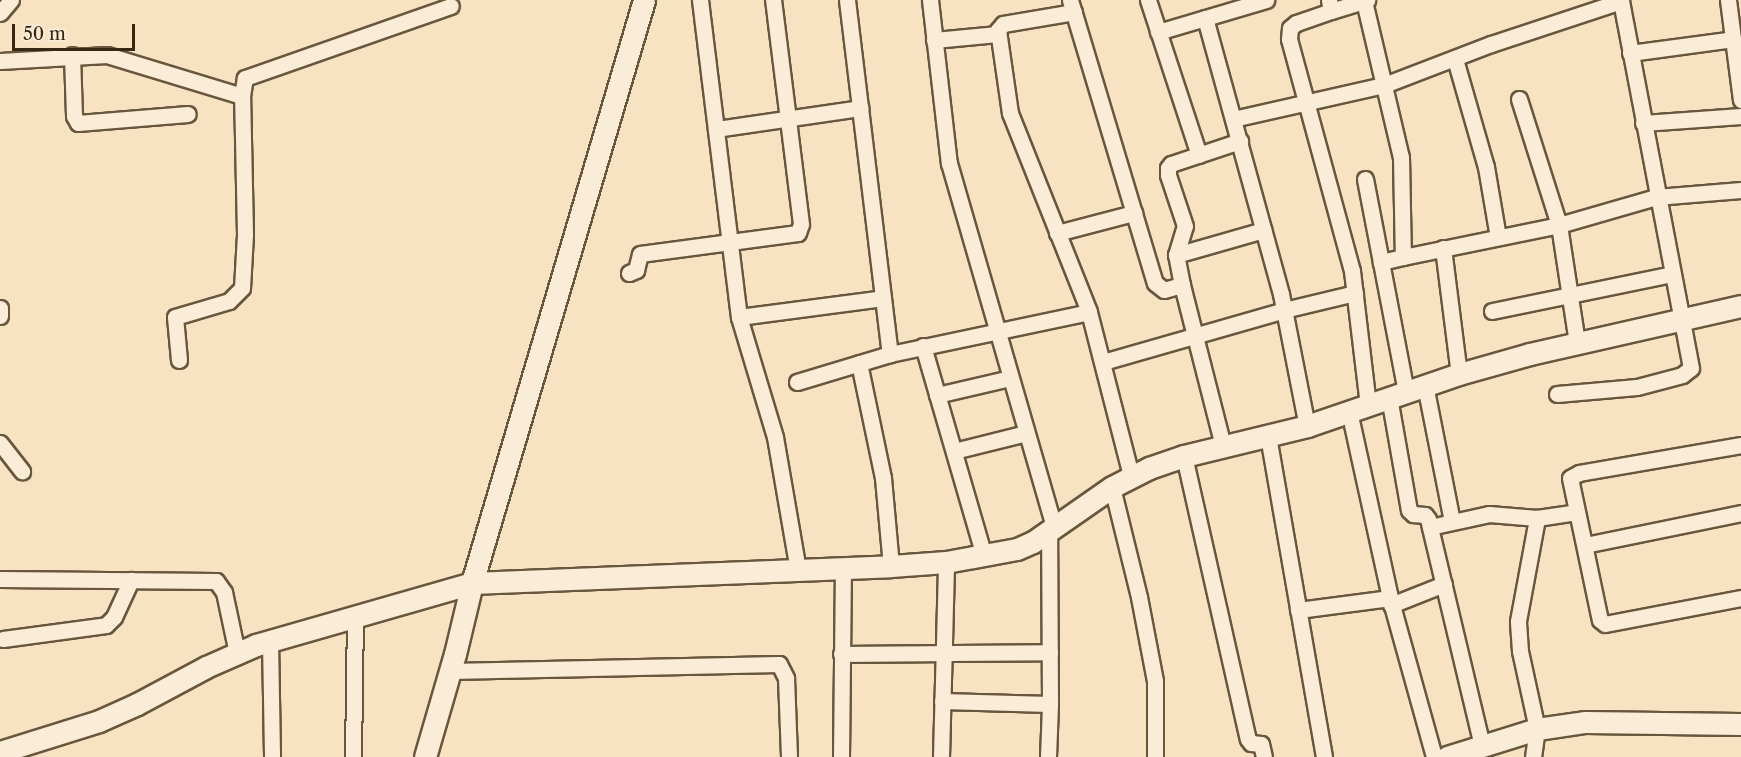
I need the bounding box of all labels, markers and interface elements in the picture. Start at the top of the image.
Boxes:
scale bar [15,12,138,50]
text: 50 m [23,23,66,45]

